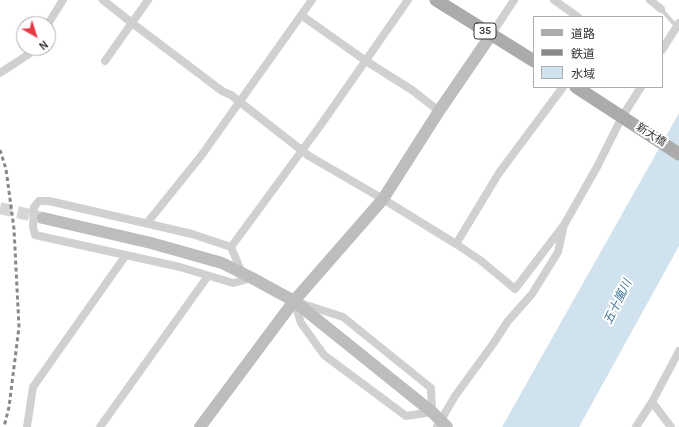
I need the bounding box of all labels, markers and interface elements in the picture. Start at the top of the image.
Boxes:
north arrow [16,16,56,56]
legend [533,16,663,88]
road number: 35 [474,23,496,39]
text: 道路 [571,27,595,41]
text: N [36,37,50,52]
text: 鉄道 [571,47,595,61]
text: 水域 [571,67,595,81]
street label: 新大橋 [634,120,668,150]
water label: 五十嵐川 [601,277,635,327]

